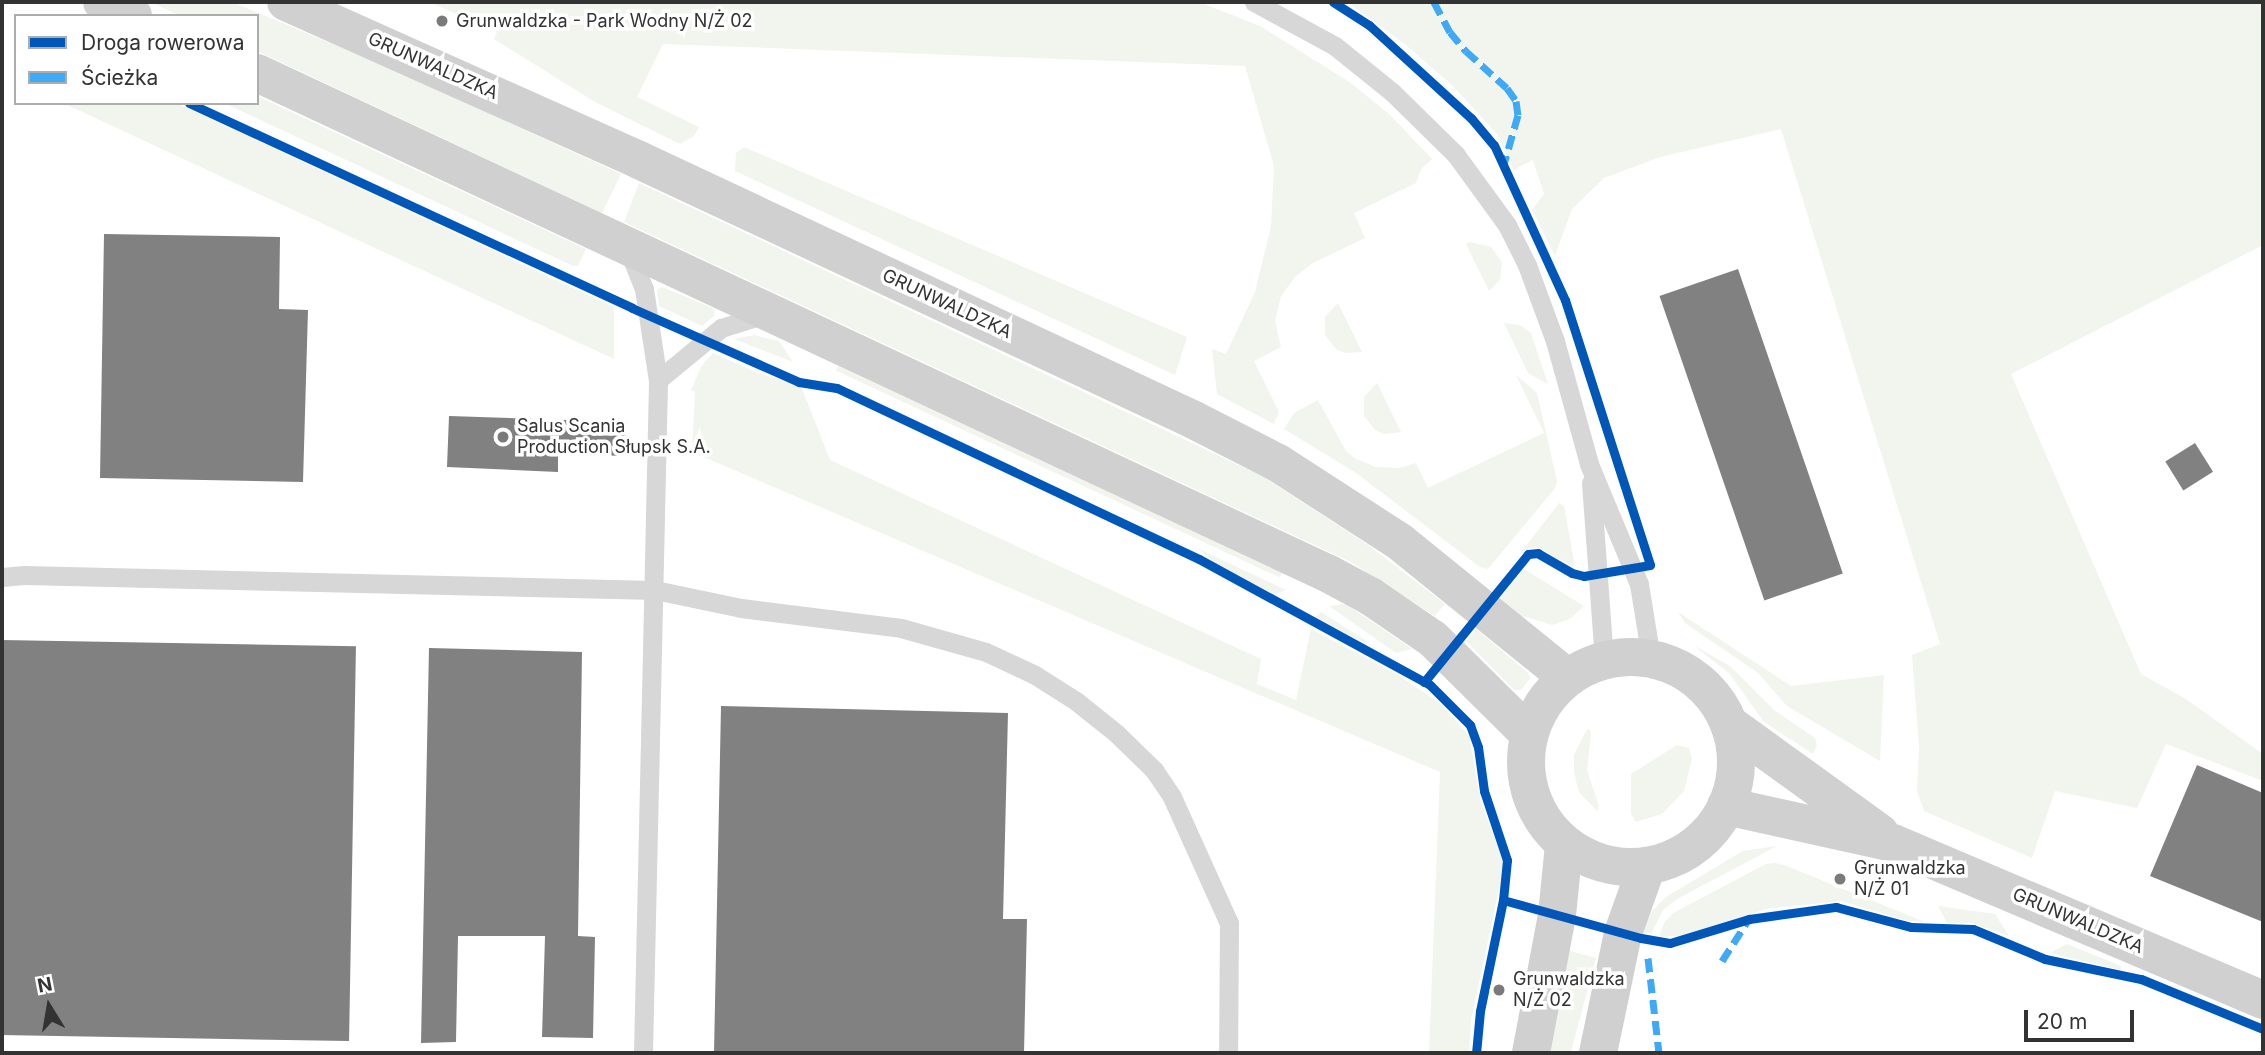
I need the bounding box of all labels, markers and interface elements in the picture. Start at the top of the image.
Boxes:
place label: Grunwaldzka - Park Wodny N/Ż 02 [456,10,753,32]
marker: Grunwaldzka - Park Wodny N/Ż 02 [434,13,450,29]
legend [14,14,259,105]
street label: GRUNWALDZKA [365,28,501,104]
text: Droga rowerowa [81,30,244,55]
text: Ścieżka [81,65,158,90]
street label: GRUNWALDZKA [879,265,1015,343]
place label: Salus Scania Production Słupsk S.A. [517,416,711,458]
marker: Salus Scania Production Słupsk S.A. [495,429,511,445]
place label: Grunwaldzka N/Ż 01 [1854,858,1966,900]
marker: Grunwaldzka N/Ż 01 [1832,871,1848,887]
street label: GRUNWALDZKA [2009,884,2147,958]
place label: Grunwaldzka N/Ż 02 [1513,969,1625,1012]
north arrow [14,971,84,1041]
text: N [36,972,54,998]
marker: Grunwaldzka N/Ż 02 [1491,982,1507,998]
scale bar [2027,996,2137,1040]
text: 20 m [2037,1009,2087,1034]

